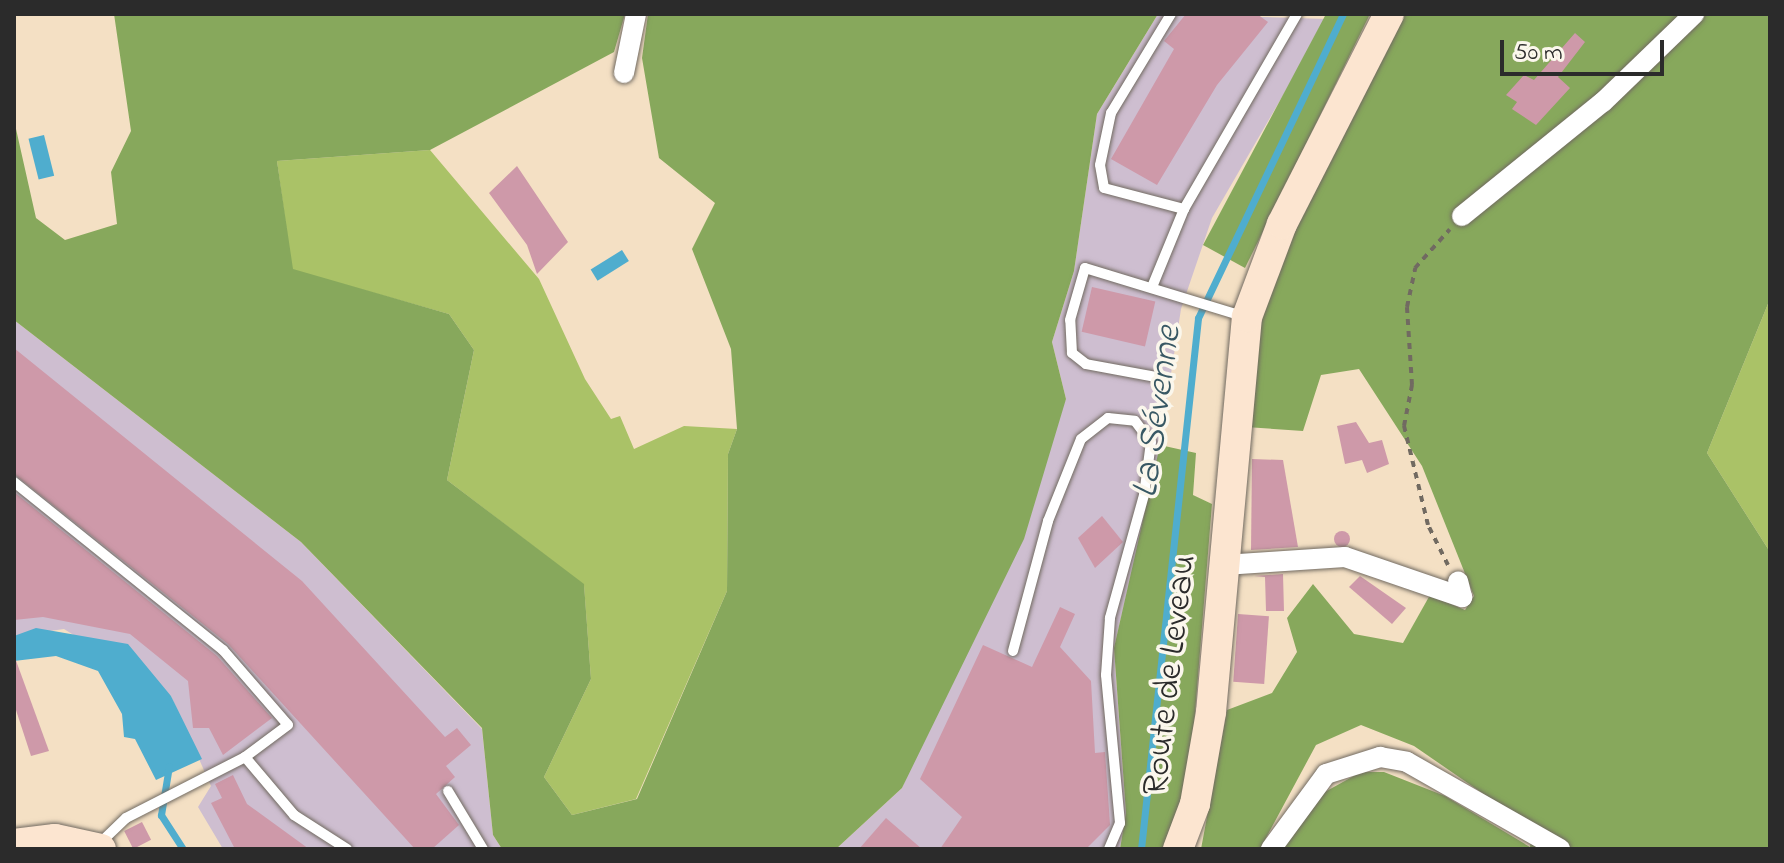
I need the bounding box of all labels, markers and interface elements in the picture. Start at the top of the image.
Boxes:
scale bar [1504,24,1668,74]
text: 50 m [1514,36,1563,71]
water label: La Sévenne [1124,323,1194,501]
street label: Route de Leveau [1135,552,1207,798]

